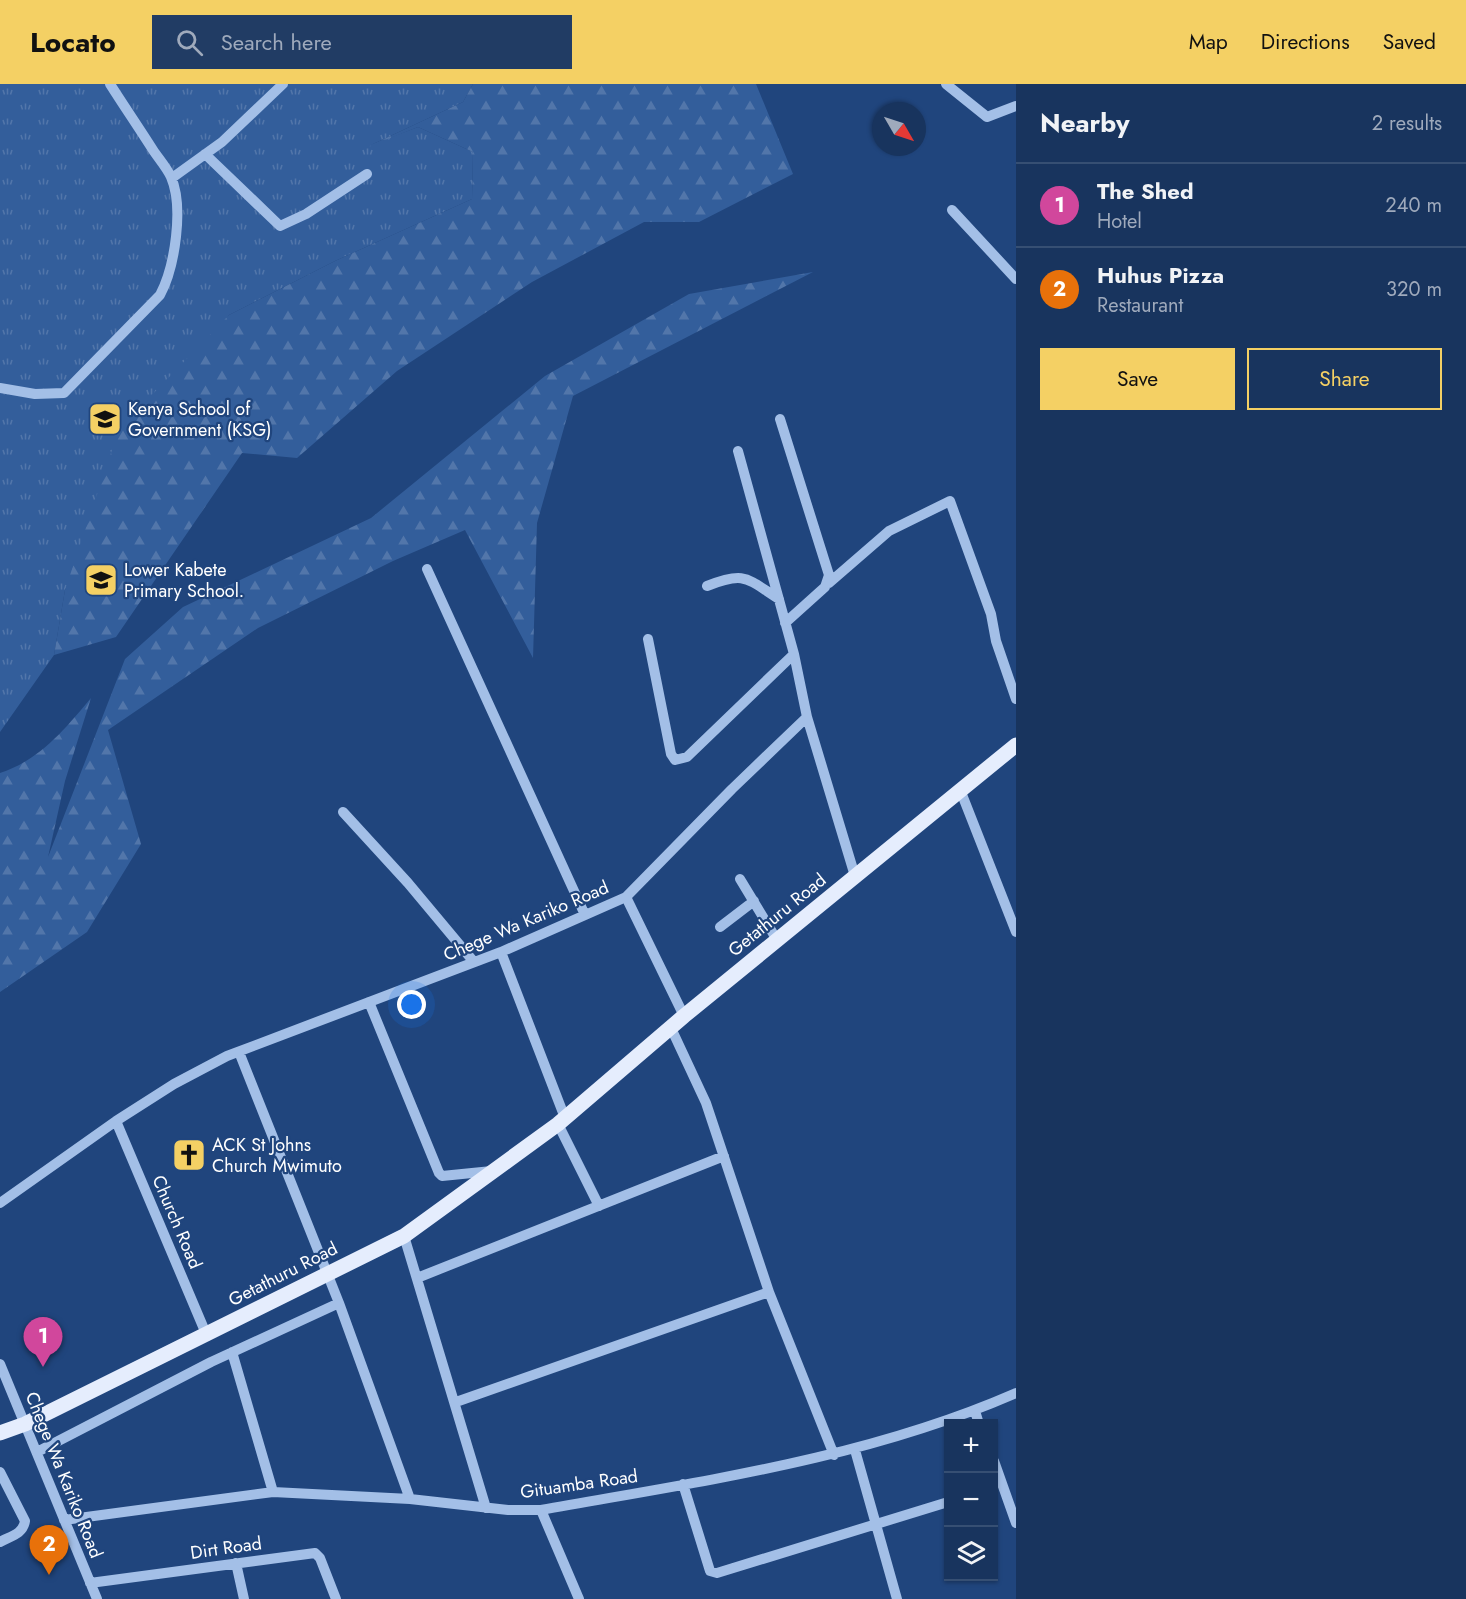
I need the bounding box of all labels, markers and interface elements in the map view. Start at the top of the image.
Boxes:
search box [152,15,572,69]
text: Locato [30,22,116,63]
icon: search [173,26,206,59]
text: Search here [221,26,332,58]
text: Map [1189,27,1228,57]
text: Directions [1261,27,1350,57]
text: Saved [1383,27,1436,57]
north arrow [872,102,926,156]
text: Nearby [1040,104,1129,142]
text: 2 results [1372,109,1442,138]
text: The Shed [1097,175,1194,207]
text: 1 [1054,191,1065,220]
text: 240 m [1385,191,1442,220]
text: Hotel [1097,207,1142,236]
text: Huhus Pizza [1097,259,1224,291]
text: 2 [1053,275,1066,304]
text: 320 m [1386,275,1442,304]
text: Restaurant [1097,291,1183,320]
button: Save [1040,348,1235,410]
button: Share [1247,348,1442,410]
place label: Kenya School of Government (KSG) [128,396,272,443]
school or university icon: Kenya School of Government (KSG) [87,401,123,437]
place label: Lower Kabete Primary School. [124,557,244,604]
school or university icon: Lower Kabete Primary School. [83,562,119,598]
street label: Getathuru Road [722,867,832,963]
street label: Chege Wa Kariko Road [439,874,613,968]
your location [397,990,426,1019]
place label: ACK St Johns Church Mwimuto [212,1132,342,1179]
church icon: ACK St Johns Church Mwimuto [171,1137,207,1173]
street label: Church Road [146,1171,208,1273]
street label: Getathuru Road [224,1235,342,1313]
pin: 1 [24,1318,63,1367]
street label: Chege Wa Kariko Road [19,1388,109,1562]
map controls [944,1419,998,1581]
button: + [944,1419,998,1473]
street label: Gituamba Road [519,1463,639,1505]
button: − [944,1473,998,1527]
pin: 2 [29,1526,68,1575]
button: layers [944,1527,998,1581]
street label: Dirt Road [189,1530,263,1566]

